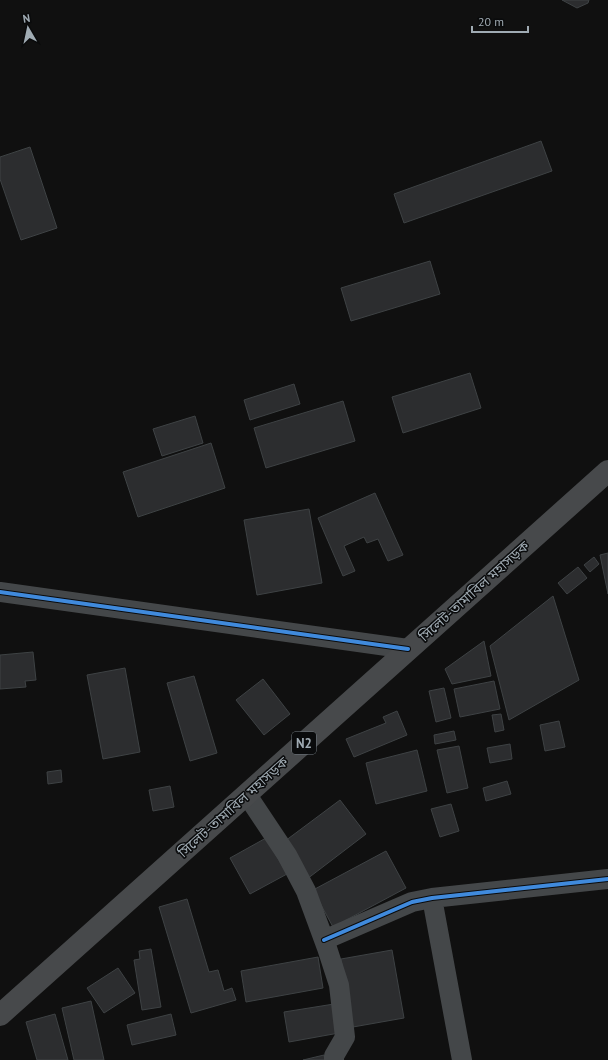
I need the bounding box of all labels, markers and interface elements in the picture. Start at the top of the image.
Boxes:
north arrow [8,8,48,48]
scale bar [472,8,528,34]
text: N [22,11,31,26]
text: 20 m [478,14,504,29]
street label: সিলেট-তামাবিল মহাসড়ক [414,536,533,646]
road number: N2 [292,732,316,754]
street label: সিলেট-তামাবিল মহাসড়ক [173,752,292,862]

